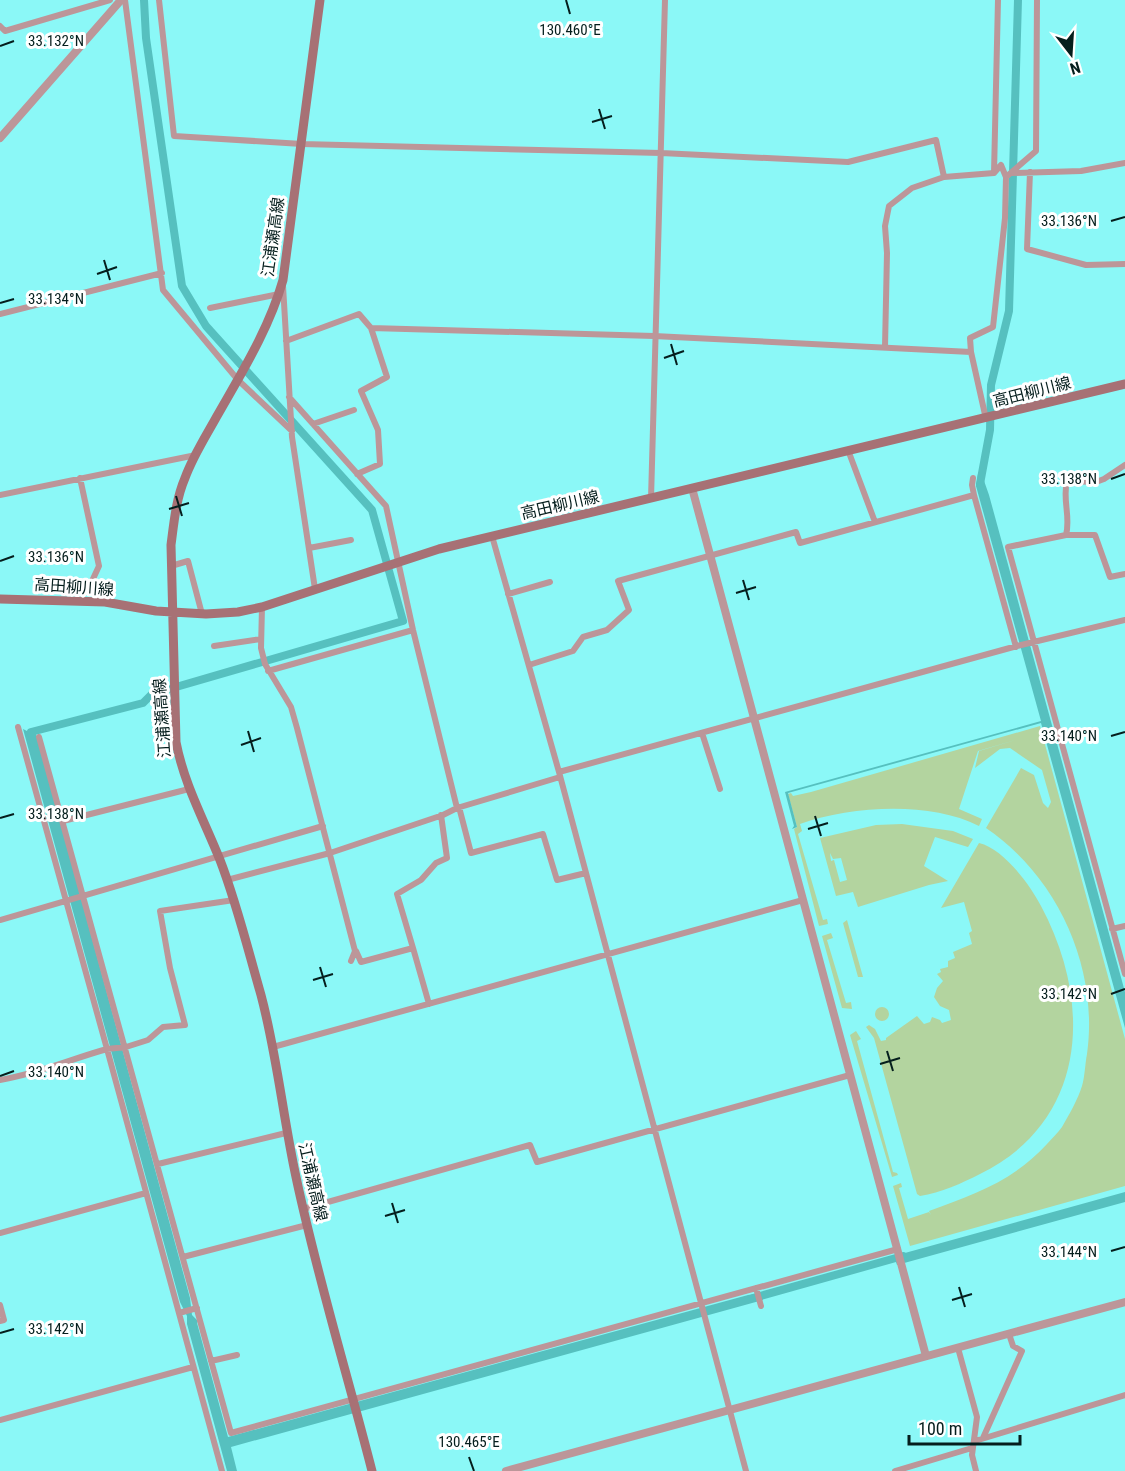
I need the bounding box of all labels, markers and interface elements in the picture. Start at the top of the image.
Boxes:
text: 130.460°E [539,21,601,39]
north arrow [1041,24,1101,84]
text: 33.132°N [28,32,84,50]
text: N [1068,57,1083,78]
street label: 江浦瀬高線 [258,196,288,278]
text: 33.136°N [1041,212,1097,230]
text: 33.134°N [28,290,84,308]
street label: 高田柳川線 [991,373,1073,411]
text: 33.138°N [1041,470,1097,488]
street label: 高田柳川線 [519,487,601,523]
text: 33.136°N [28,548,84,566]
street label: 高田柳川線 [33,575,115,599]
street label: 江浦瀬高線 [150,677,174,759]
text: 33.140°N [1041,727,1097,745]
text: 33.138°N [28,805,84,823]
text: 33.142°N [1041,985,1097,1003]
text: 33.140°N [28,1063,84,1081]
street label: 江浦瀬高線 [295,1141,331,1223]
text: 33.144°N [1041,1243,1097,1261]
text: 33.142°N [28,1320,84,1338]
scale bar [909,1408,1020,1446]
text: 100 m [918,1418,962,1439]
text: 130.465°E [438,1433,500,1451]

